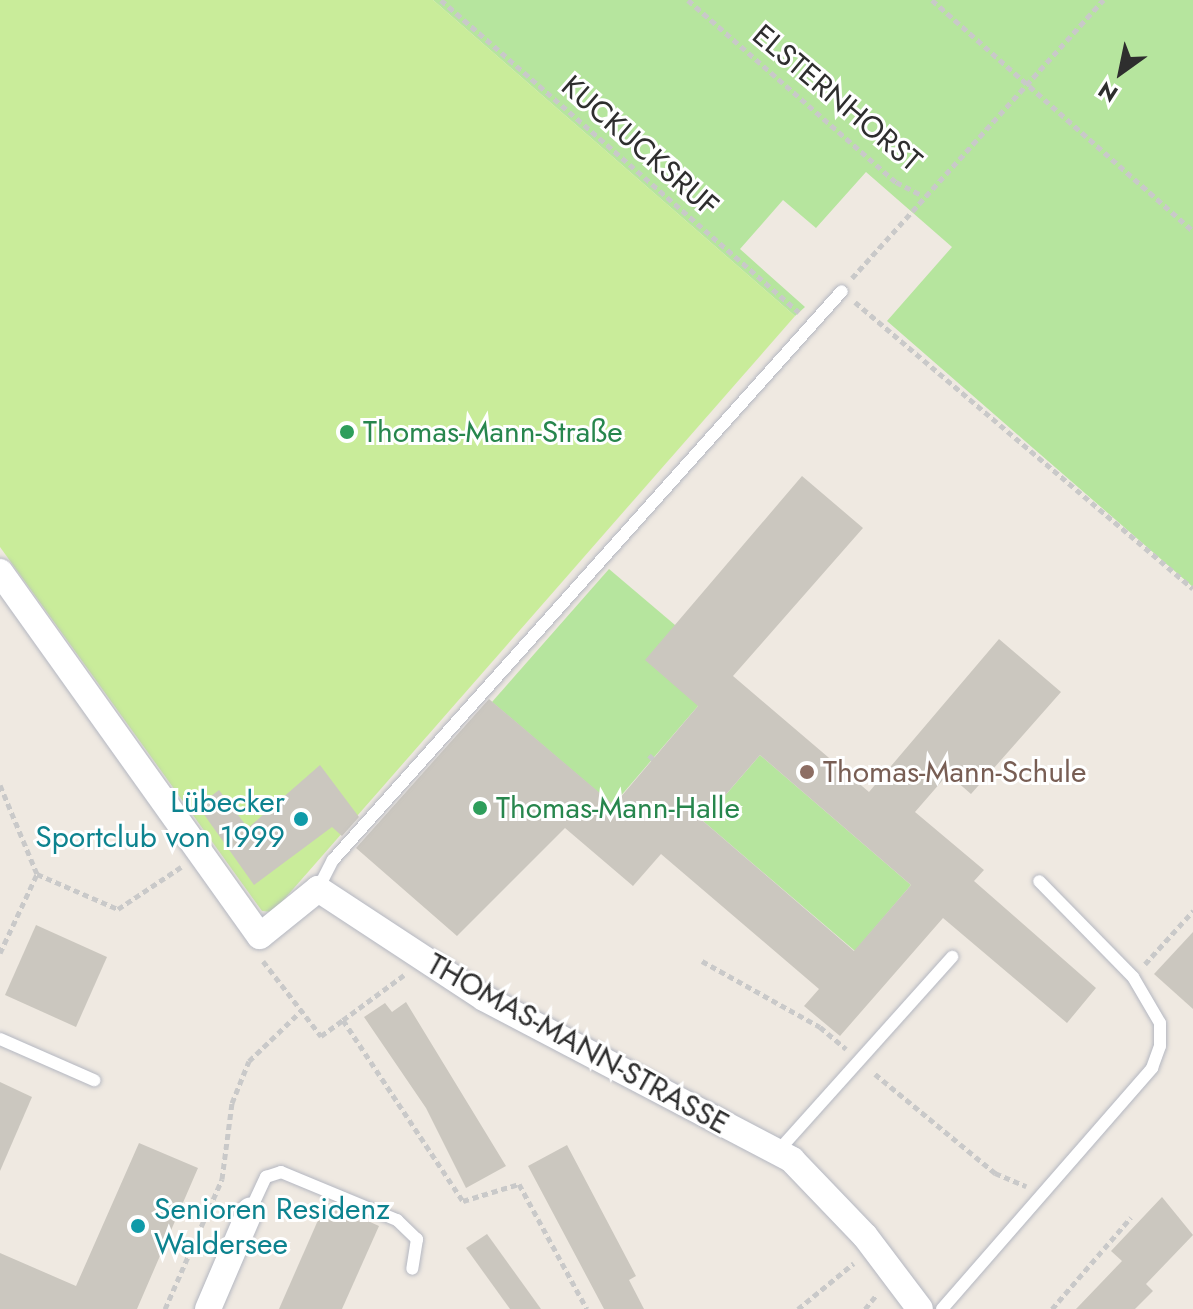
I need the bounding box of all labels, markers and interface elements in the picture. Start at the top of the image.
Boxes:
street label: ELSTERNHORST [745,17,929,179]
north arrow [1081,32,1161,112]
street label: KUCKUCKSRUF [554,68,726,224]
text: N [1092,74,1124,110]
place label: Thomas-Mann-Straße [363,414,623,450]
marker: Thomas-Mann-Straße [338,423,356,441]
place label: Thomas-Mann-Schule [823,754,1086,790]
marker: Thomas-Mann-Schule [798,763,816,781]
place label: Lübecker Sportclub von 1999 [35,784,285,854]
place label: Thomas-Mann-Halle [496,790,740,826]
marker: Thomas-Mann-Halle [471,799,489,817]
marker: Lübecker Sportclub von 1999 [292,810,310,828]
street label: THOMAS-MANN-STRASSE [421,946,735,1142]
place label: Senioren Residenz Waldersee [154,1191,390,1262]
marker: Senioren Residenz Waldersee [129,1217,147,1235]

